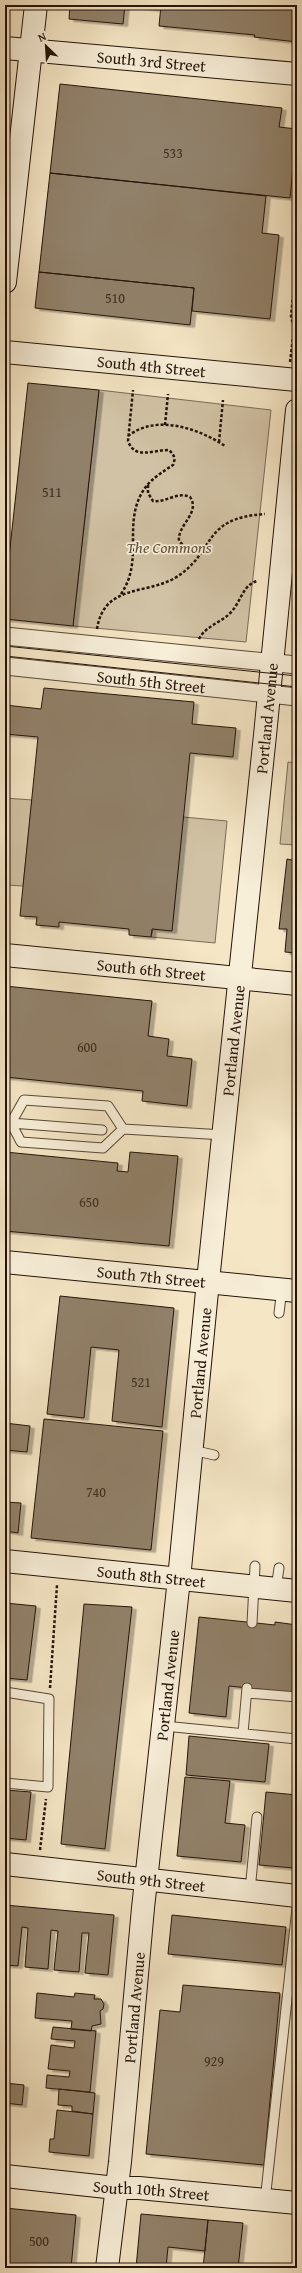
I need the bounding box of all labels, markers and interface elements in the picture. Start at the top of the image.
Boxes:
north arrow [26,26,66,66]
text: N [35,28,49,46]
street label: South 3rd Street [96,44,207,78]
house number: 533 [163,143,183,163]
house number: 510 [105,288,125,308]
street label: South 4th Street [96,349,207,383]
house number: 511 [42,482,62,502]
park label: The Commons [126,535,212,559]
street label: Portland Avenue [249,662,284,775]
street label: South 5th Street [96,664,207,699]
street label: South 6th Street [96,952,207,987]
street label: Portland Avenue [215,984,251,1097]
house number: 600 [77,1037,97,1057]
house number: 650 [79,1192,99,1212]
street label: South 7th Street [96,1259,207,1294]
street label: Portland Avenue [183,1306,217,1419]
house number: 521 [131,1372,151,1392]
house number: 740 [86,1482,106,1502]
street label: South 8th Street [96,1559,207,1594]
street label: Portland Avenue [149,1629,185,1742]
street label: South 9th Street [96,1862,207,1898]
street label: Portland Avenue [117,1951,151,2064]
house number: 929 [204,2051,224,2071]
street label: South 10th Street [92,2174,211,2207]
house number: 500 [29,2231,49,2251]

